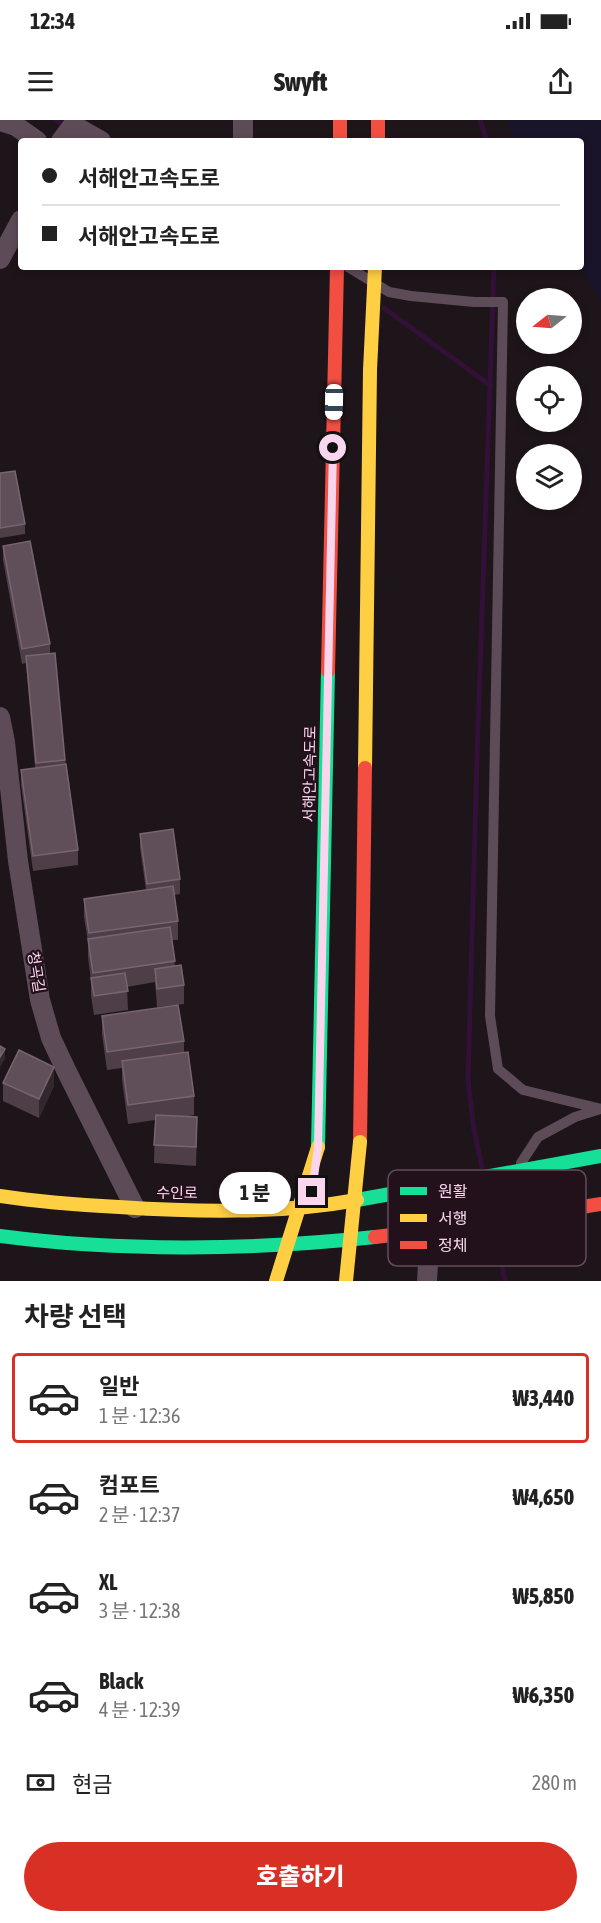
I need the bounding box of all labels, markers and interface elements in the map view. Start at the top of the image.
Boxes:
text: 12:34 [30,8,75,34]
icon: menu [24,65,57,98]
icon: share [544,65,577,98]
text: Swyft [274,66,327,97]
text: 서해안고속도로 [78,165,220,191]
text: 서해안고속도로 [78,223,220,249]
north arrow [516,288,582,354]
map controls [516,288,582,510]
button: locate [516,366,582,432]
car [325,384,343,420]
route start [319,434,346,461]
button: layers [516,444,582,510]
street label: 서해안고속도로 [300,726,319,822]
street label: 청곡길 [25,950,48,994]
legend [388,1170,586,1266]
callout: 1 분 [219,1171,291,1213]
route end [298,1178,325,1205]
text: 1 분 [240,1181,270,1204]
text: 원활 [438,1182,468,1200]
street label: 수인로 [156,1184,198,1201]
text: 서행 [438,1209,467,1227]
text: 정체 [438,1236,467,1254]
text: 차량 선택 [24,1301,127,1332]
icon: car [27,1371,81,1425]
text: 일반 [99,1373,139,1399]
text: ₩3,440 [513,1385,574,1411]
text: 1 분 · 12:36 [99,1404,180,1427]
icon: car [27,1470,81,1524]
text: 컴포트 [99,1472,160,1498]
text: ₩4,650 [513,1484,574,1510]
text: 2 분 · 12:37 [99,1503,180,1526]
icon: car [27,1569,81,1623]
text: XL [99,1569,117,1595]
text: ₩5,850 [513,1583,574,1609]
text: 3 분 · 12:38 [99,1599,180,1622]
icon: car [27,1668,81,1722]
text: Black [99,1668,143,1694]
text: ₩6,350 [513,1682,574,1708]
text: 4 분 · 12:39 [99,1698,180,1721]
icon: cash [24,1766,57,1799]
text: 현금 [72,1771,112,1797]
text: 280 m [532,1771,577,1794]
button: 호출하기 [24,1842,577,1911]

